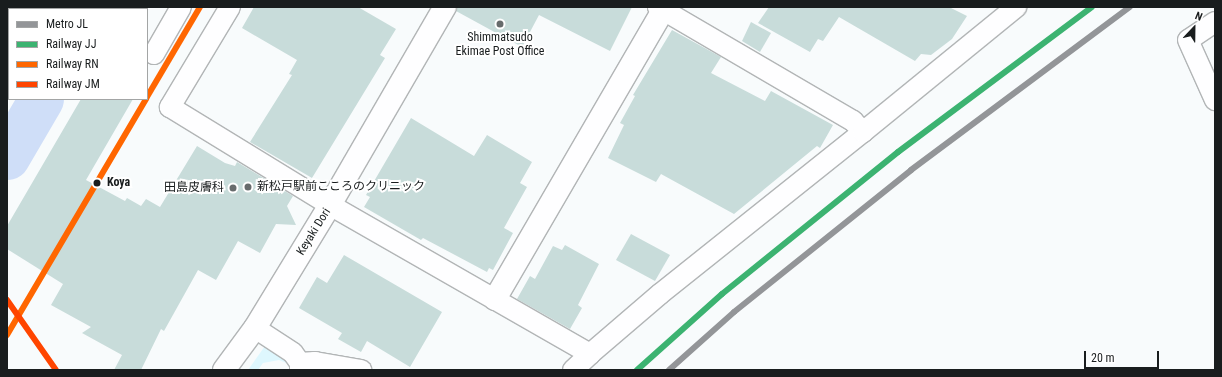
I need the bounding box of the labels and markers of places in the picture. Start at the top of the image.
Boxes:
marker: Shimmatsudo Ekimae Post Office [495,19,505,29]
place label: Shimmatsudo Ekimae Post Office [456,31,544,59]
marker: Koya [90,176,104,190]
place label: Koya [107,176,130,190]
place label: 新松戸駅前こころのクリニック [257,180,425,194]
place label: 田島皮膚科 [164,181,224,195]
marker: 新松戸駅前こころのクリニック [242,181,254,193]
marker: 田島皮膚科 [227,182,239,194]

